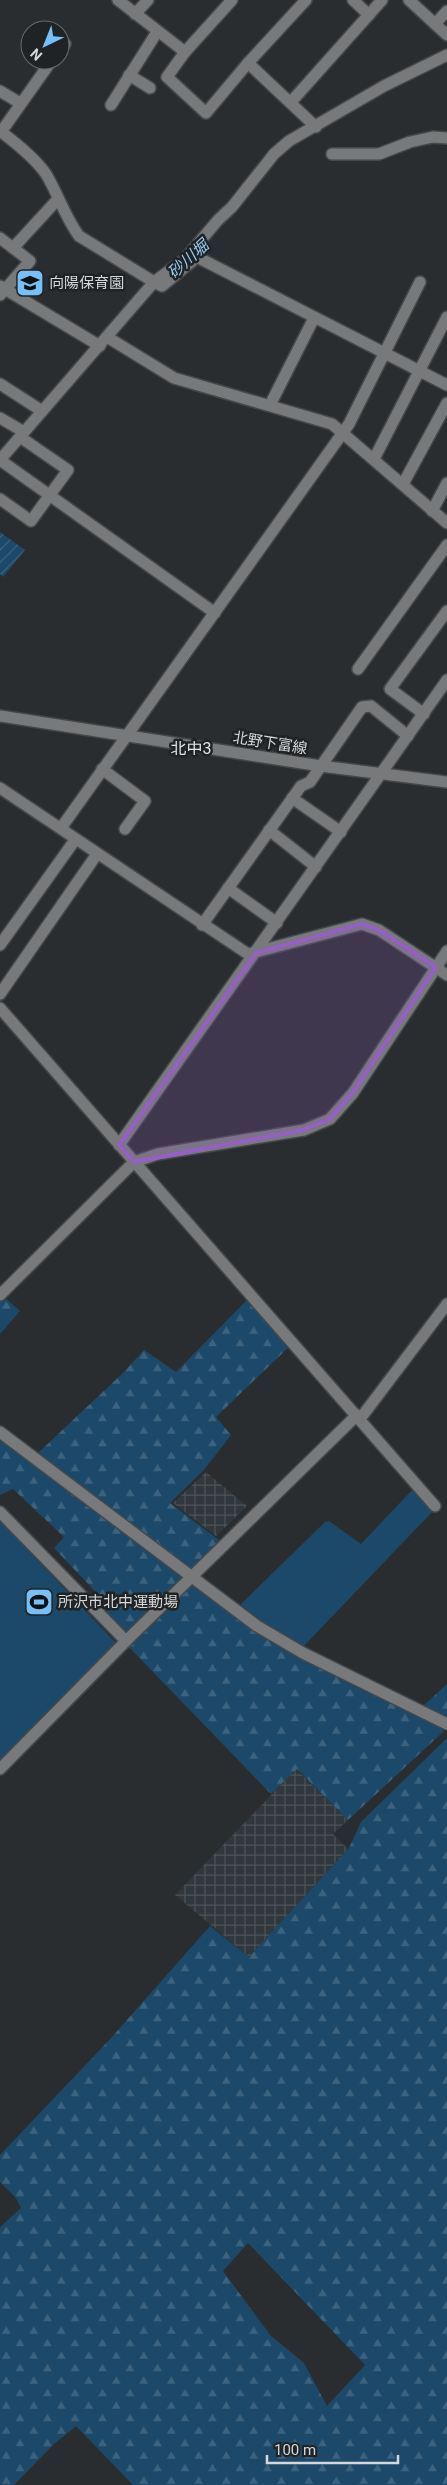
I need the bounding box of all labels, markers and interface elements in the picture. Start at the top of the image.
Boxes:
north arrow [20,20,70,70]
text: N [27,45,45,64]
water label: 砂川堀 [164,234,214,282]
school or university icon: 向陽保育園 [15,268,45,298]
place label: 向陽保育園 [49,274,124,292]
street label: 北野下富線 [232,728,308,758]
district label: 北中3 [171,739,212,758]
sports icon: 所沢市北中運動場 [24,1587,54,1617]
place label: 所沢市北中運動場 [58,1593,178,1611]
scale bar [267,2432,398,2464]
text: 100 m [274,2441,316,2459]

